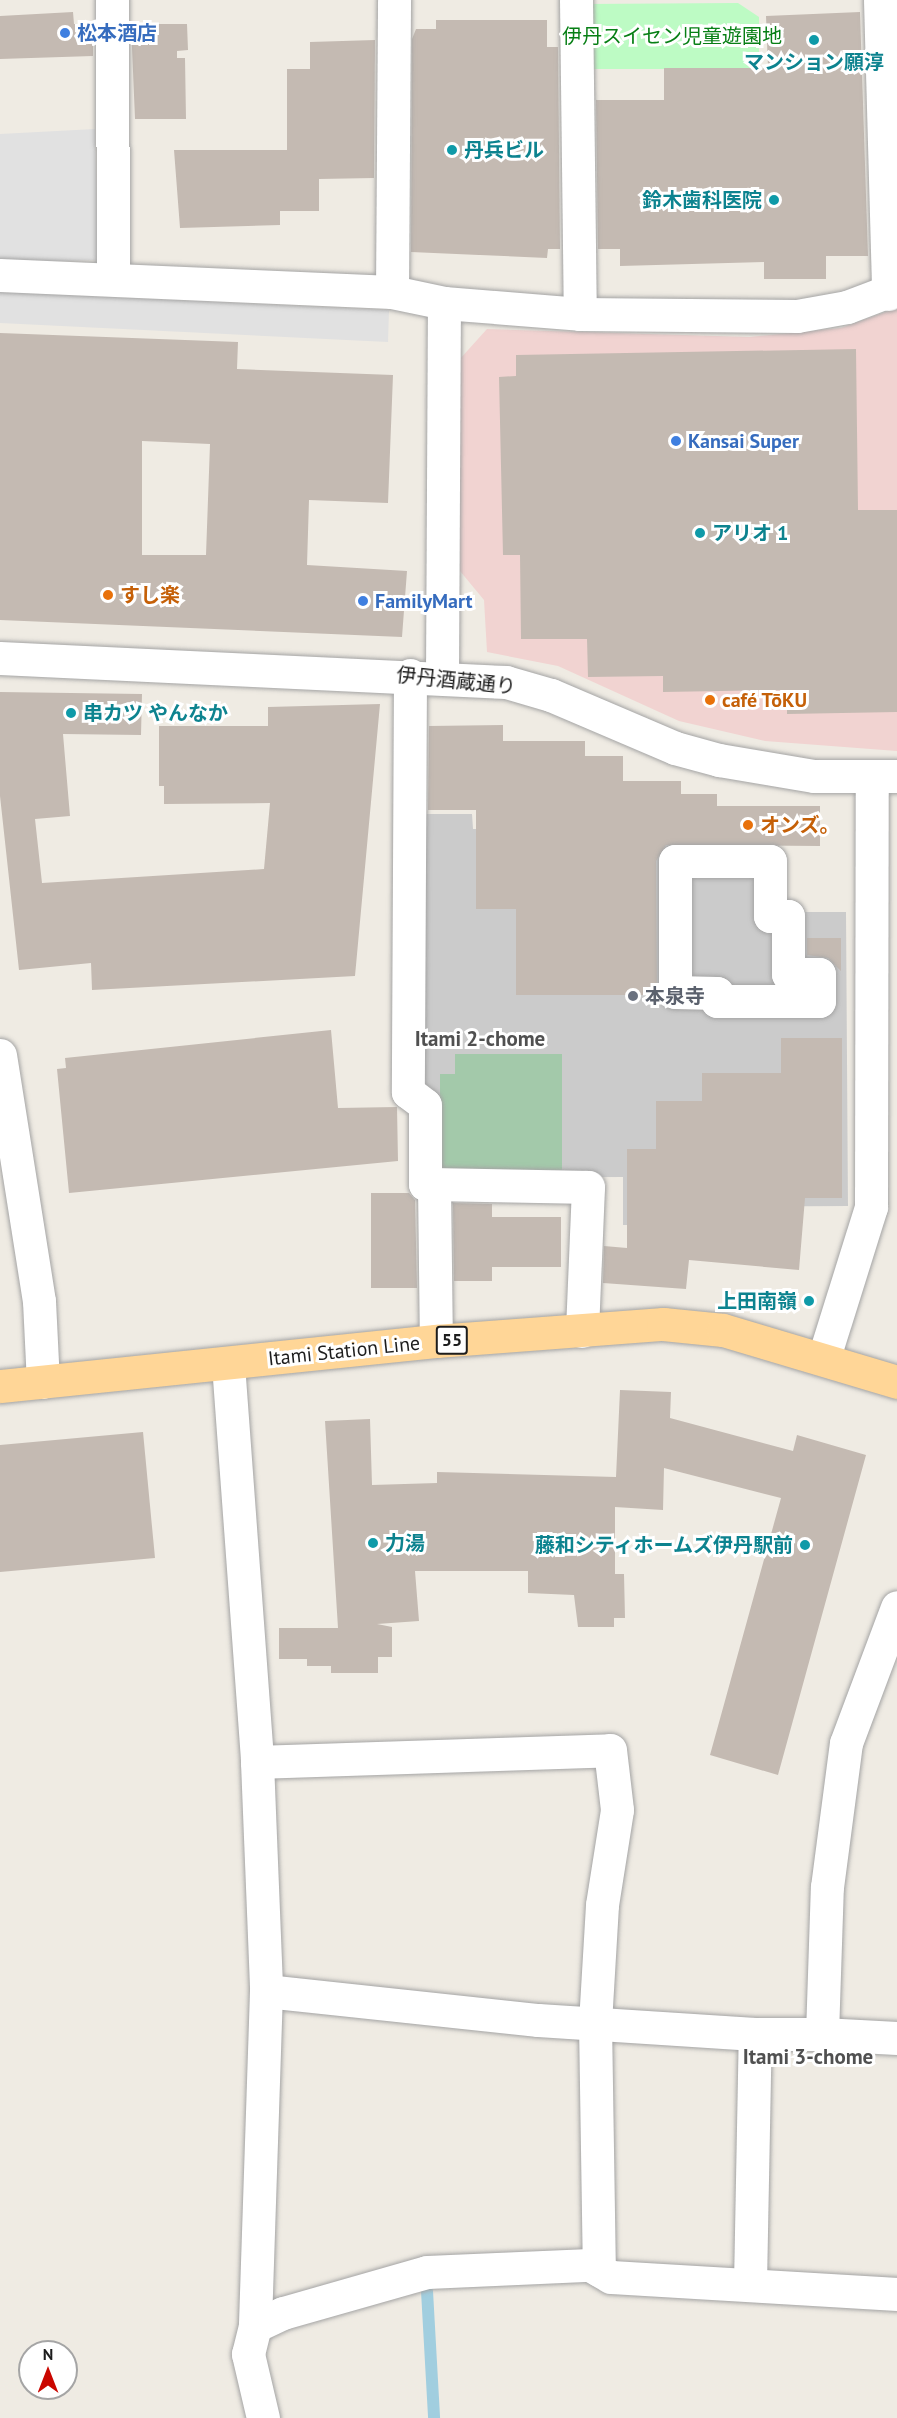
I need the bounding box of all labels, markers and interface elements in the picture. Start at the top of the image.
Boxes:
place label: 松本酒店 [77,21,157,45]
park label: 伊丹スイセン児童遊園地 [562,24,782,48]
marker: 松本酒店 [58,26,72,40]
marker: マンション願淳 [807,33,821,47]
place label: マンション願淳 [744,50,884,74]
place label: 丹兵ビル [464,138,544,162]
marker: 丹兵ビル [445,143,459,157]
place label: 鈴木歯科医院 [642,188,762,212]
marker: 鈴木歯科医院 [767,193,781,207]
place label: Kansai Super [688,429,799,453]
marker: Kansai Super [669,434,683,448]
place label: アリオ 1 [712,521,788,545]
marker: アリオ 1 [693,526,707,540]
place label: すし楽 [120,583,180,607]
marker: すし楽 [101,588,115,602]
place label: FamilyMart [375,589,473,613]
marker: FamilyMart [356,594,370,608]
street label: 伊丹酒蔵通り [395,663,517,699]
place label: café TōKU [722,688,808,712]
marker: café TōKU [703,693,717,707]
place label: 串カツ やんなか [83,701,228,725]
marker: 串カツ やんなか [64,706,78,720]
place label: オンズ。 [760,813,840,837]
marker: オンズ。 [741,818,755,832]
place label: 本泉寺 [645,984,705,1008]
marker: 本泉寺 [626,989,640,1003]
district label: Itami 2-chome [415,1026,545,1052]
place label: 上田南嶺 [717,1289,797,1313]
marker: 上田南嶺 [802,1294,816,1308]
road number: 55 [436,1325,468,1355]
street label: Itami Station Line [267,1331,421,1371]
place label: 力湯 [385,1531,425,1555]
place label: 藤和シティホームズ伊丹駅前 [533,1533,793,1557]
marker: 力湯 [366,1536,380,1550]
marker: 藤和シティホームズ伊丹駅前 [798,1538,812,1552]
district label: Itami 3-chome [743,2044,873,2070]
north arrow [18,2340,78,2400]
text: N [43,2344,53,2364]

